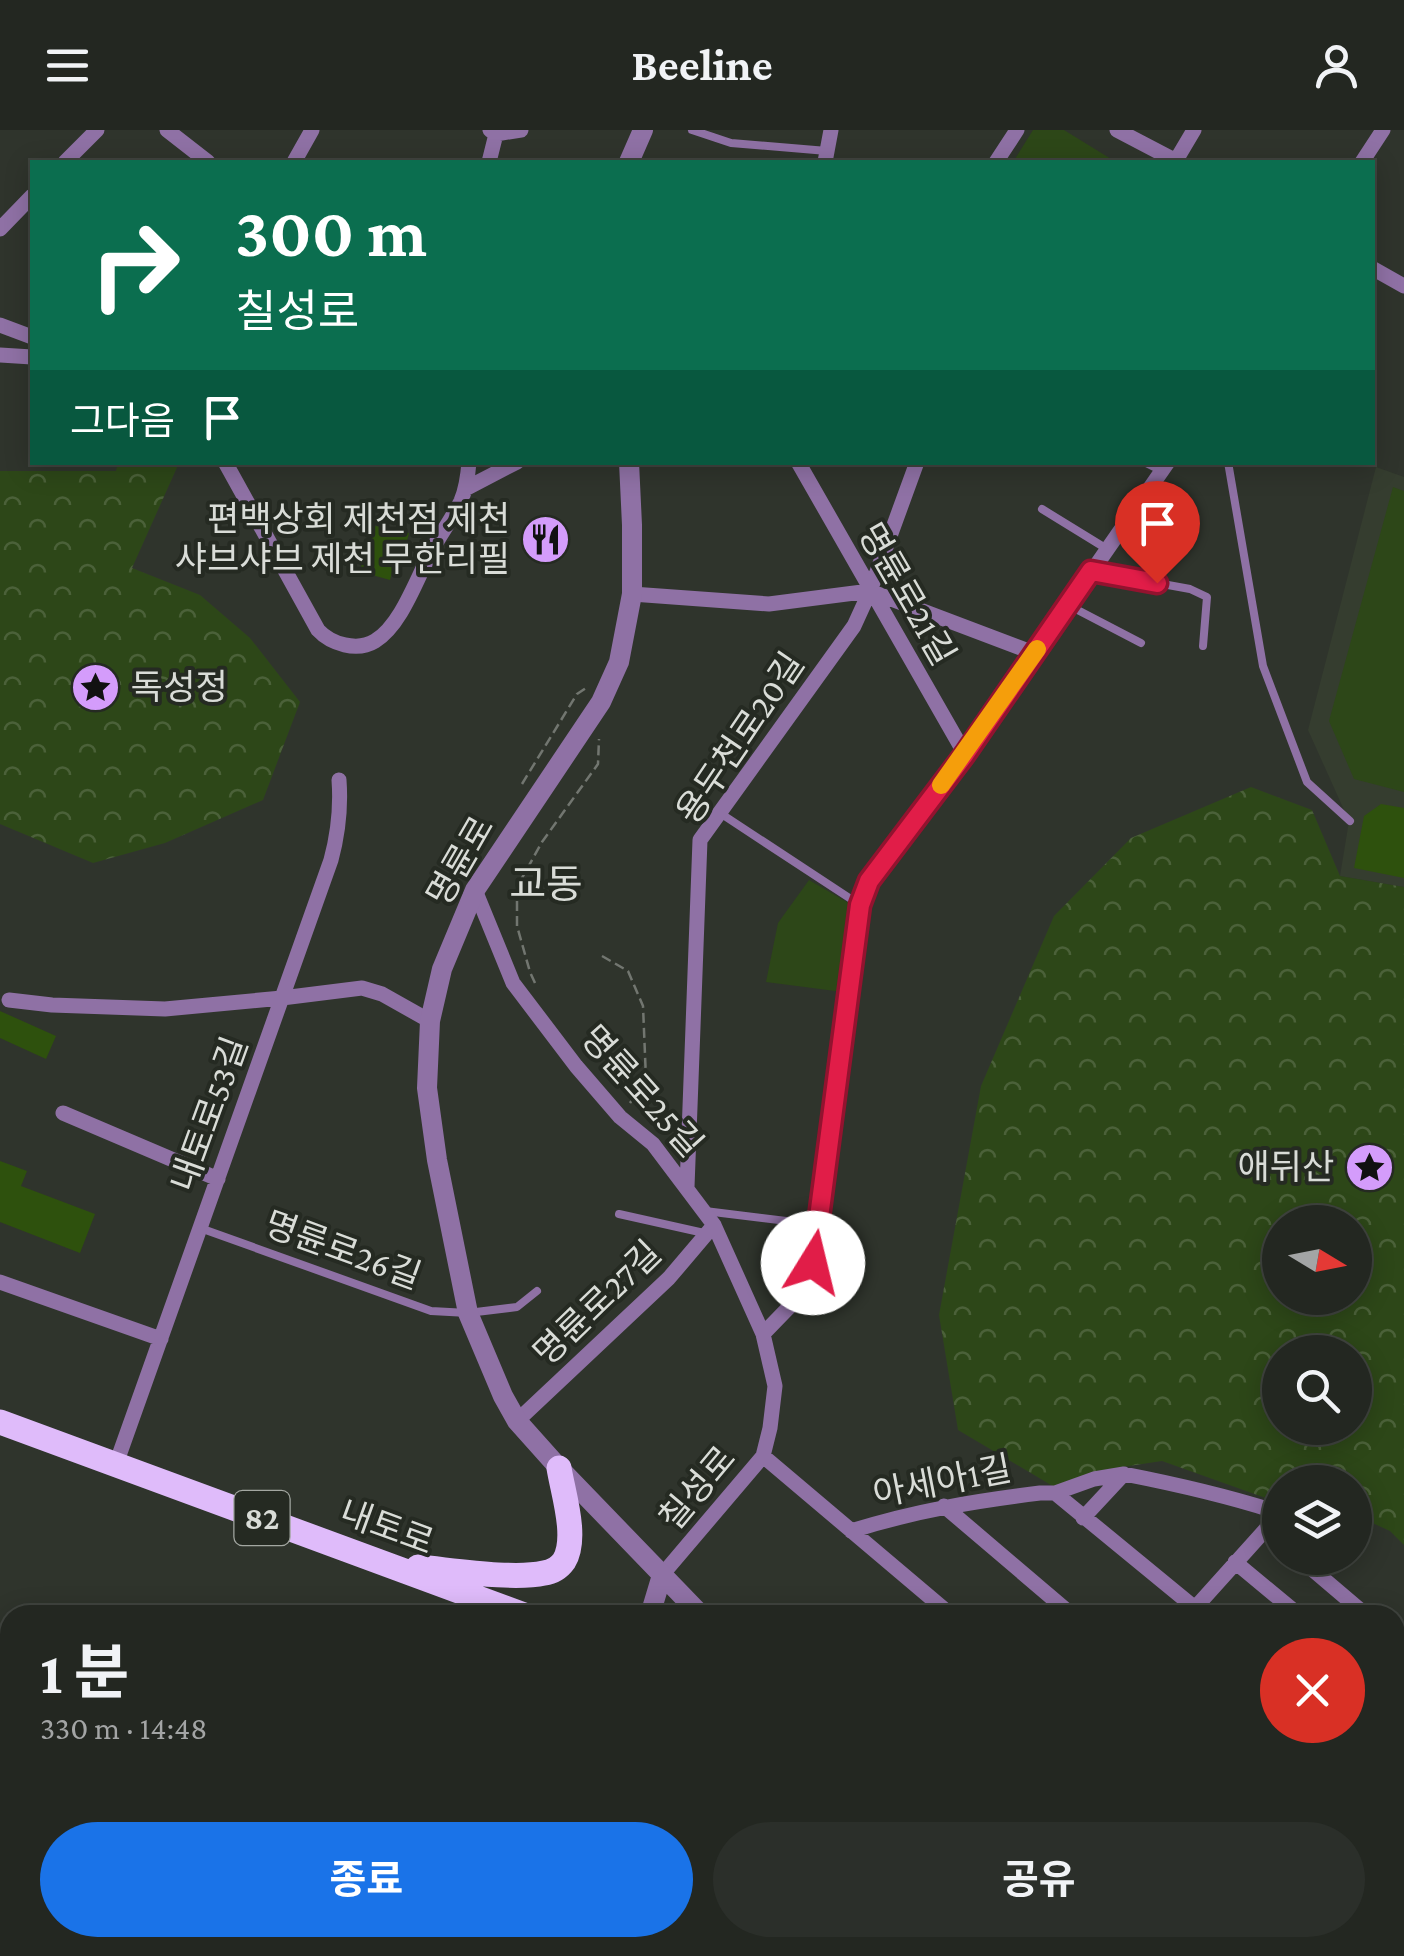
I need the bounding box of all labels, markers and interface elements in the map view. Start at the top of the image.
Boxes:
icon: menu [40,38,95,93]
icon: person [1309,38,1364,93]
text: Beeline [631,40,773,90]
text: 300 m [235,193,427,271]
icon: right [70,200,200,330]
text: 칠성로 [235,287,359,337]
icon: arrive [195,390,250,445]
text: 그다음 [70,400,175,442]
pin [1115,481,1200,584]
icon: arrive [1130,496,1185,551]
place label: 편백상회 제천점 제천 샤브샤브 제천 무한리필 [175,500,510,579]
restaurant icon: 편백상회 제천점 제천 샤브샤브 제천 무한리필 [519,513,571,565]
street label: 명륜로21길 [850,516,963,672]
street label: 용두천로20길 [669,646,812,831]
place icon: 독성정 [70,661,122,713]
place label: 독성정 [131,668,228,707]
street label: 명륜로 [419,810,501,913]
district label: 교동 [509,862,583,907]
street label: 명륜로25길 [573,1018,710,1165]
street label: 내토로53길 [164,1032,255,1197]
place icon: 애뒤산 [1343,1141,1395,1193]
place label: 애뒤산 [1237,1148,1334,1187]
street label: 명륜로26길 [259,1204,426,1297]
north arrow [1262,1205,1372,1315]
map controls [1262,1205,1372,1575]
position arrow [761,1211,865,1315]
street label: 명륜로27길 [526,1233,669,1373]
button: search [1262,1335,1372,1445]
street label: 칠성로 [651,1439,743,1538]
street label: 아세아1길 [869,1449,1015,1514]
button: layers [1262,1465,1372,1575]
road number: 82 [234,1491,290,1545]
street label: 내토로 [335,1493,439,1562]
button: close [1260,1638,1365,1743]
text: 1 분 [40,1639,129,1706]
text: 330 m · 14:48 [40,1710,208,1746]
button: 종료 [40,1822,693,1937]
button: 공유 [713,1822,1365,1937]

